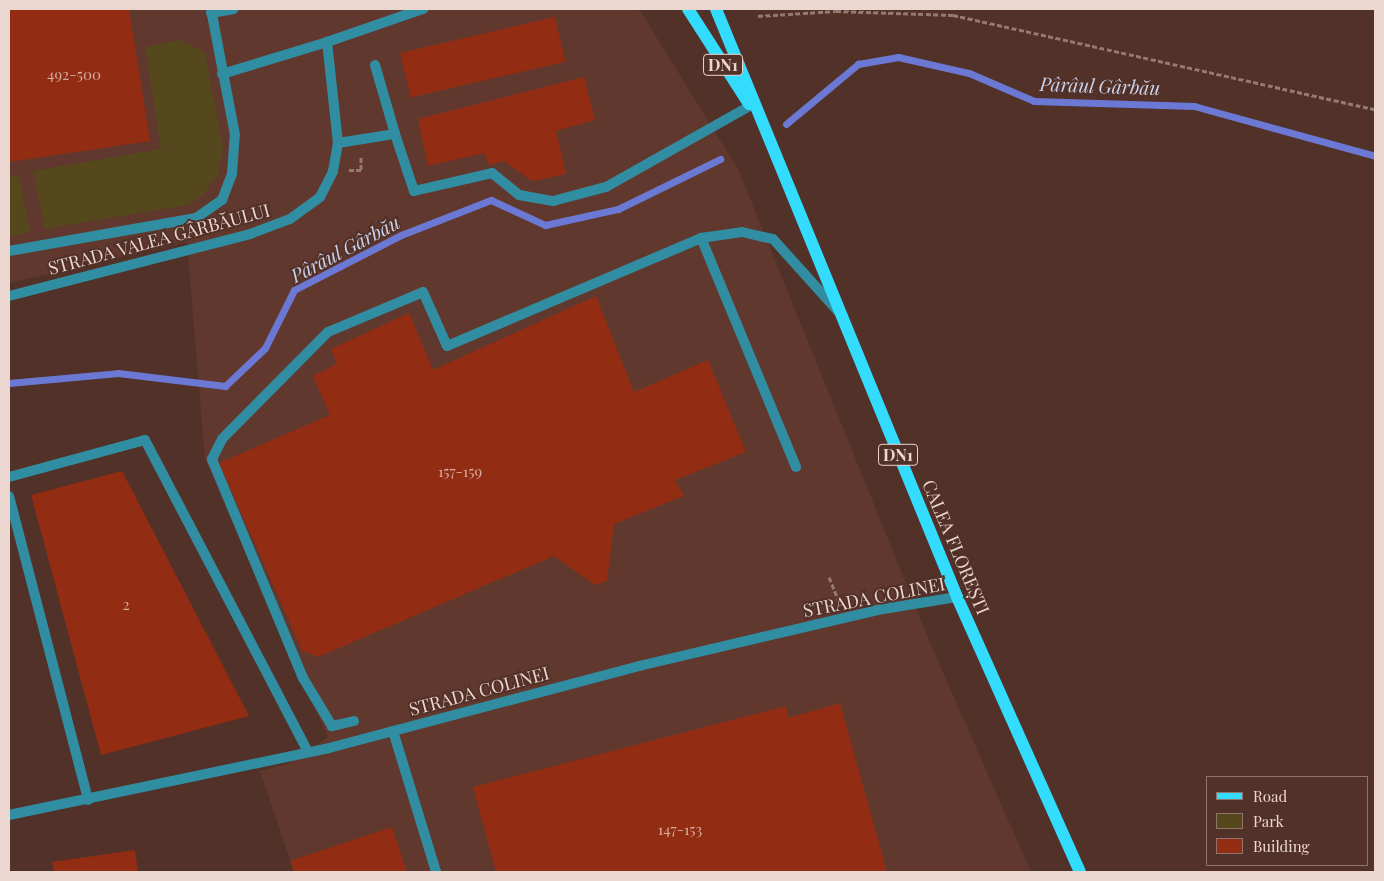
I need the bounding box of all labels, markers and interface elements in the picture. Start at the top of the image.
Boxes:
road number: DN1 [703,52,743,78]
house number: 492-500 [47,66,101,84]
water label: Pârâul Gârbău [1039,72,1161,100]
street label: STRADA VALEA GÂRBĂULUI [45,199,273,279]
water label: Pârâul Gârbău [286,210,404,288]
road number: DN1 [878,442,918,468]
house number: 157-159 [438,463,482,481]
street label: CALEA FLOREȘTI [918,476,994,618]
street label: STRADA COLINEI [801,573,947,621]
house number: 2 [122,596,130,614]
street label: STRADA COLINEI [407,662,551,720]
legend [1206,776,1369,866]
text: Road [1253,786,1287,806]
text: Park [1253,811,1284,831]
house number: 147-153 [658,821,702,839]
text: Building [1253,836,1309,856]

